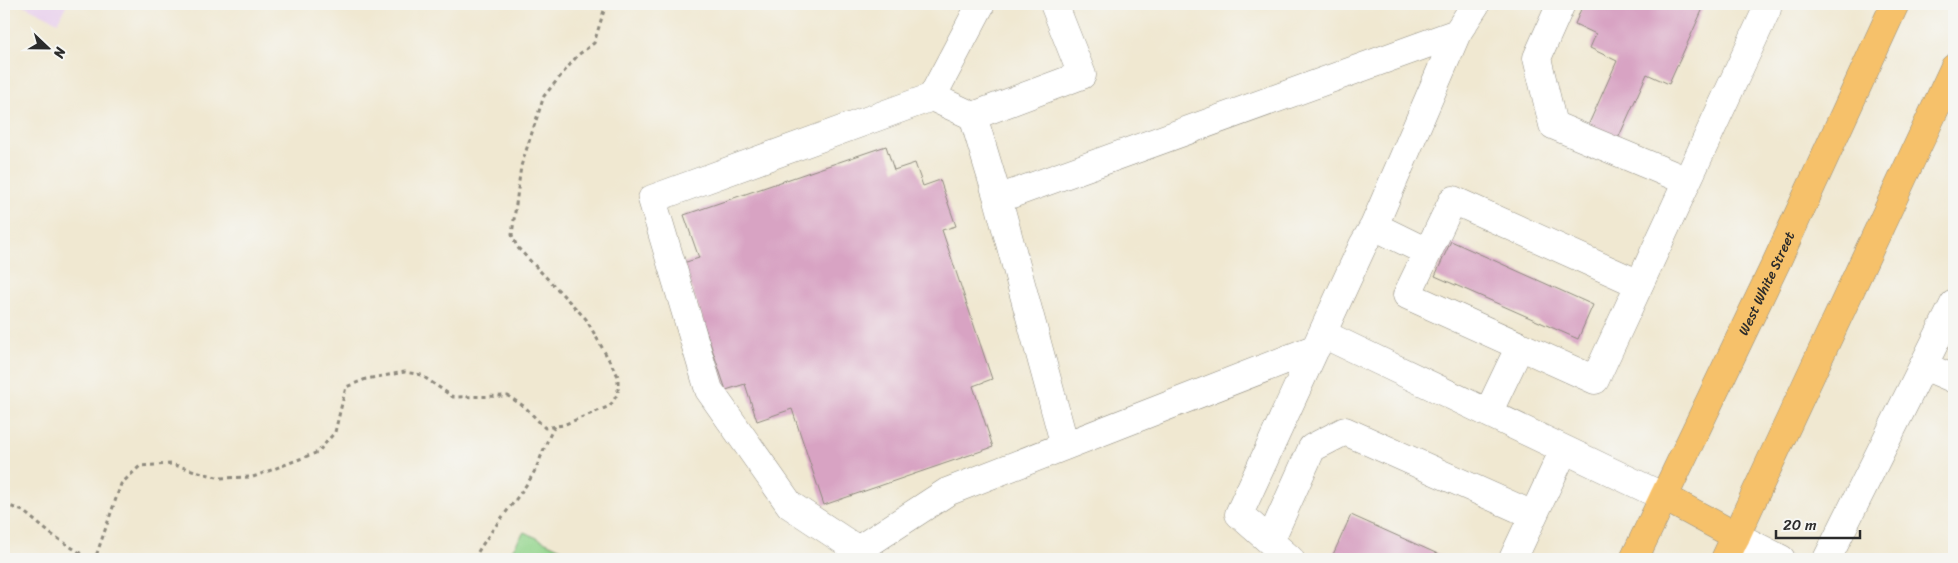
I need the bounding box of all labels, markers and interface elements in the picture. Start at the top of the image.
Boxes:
north arrow [22,22,72,72]
text: N [46,43,73,62]
street label: West White Street [1731,227,1802,340]
scale bar [1776,508,1859,540]
text: 20 m [1783,512,1817,538]

